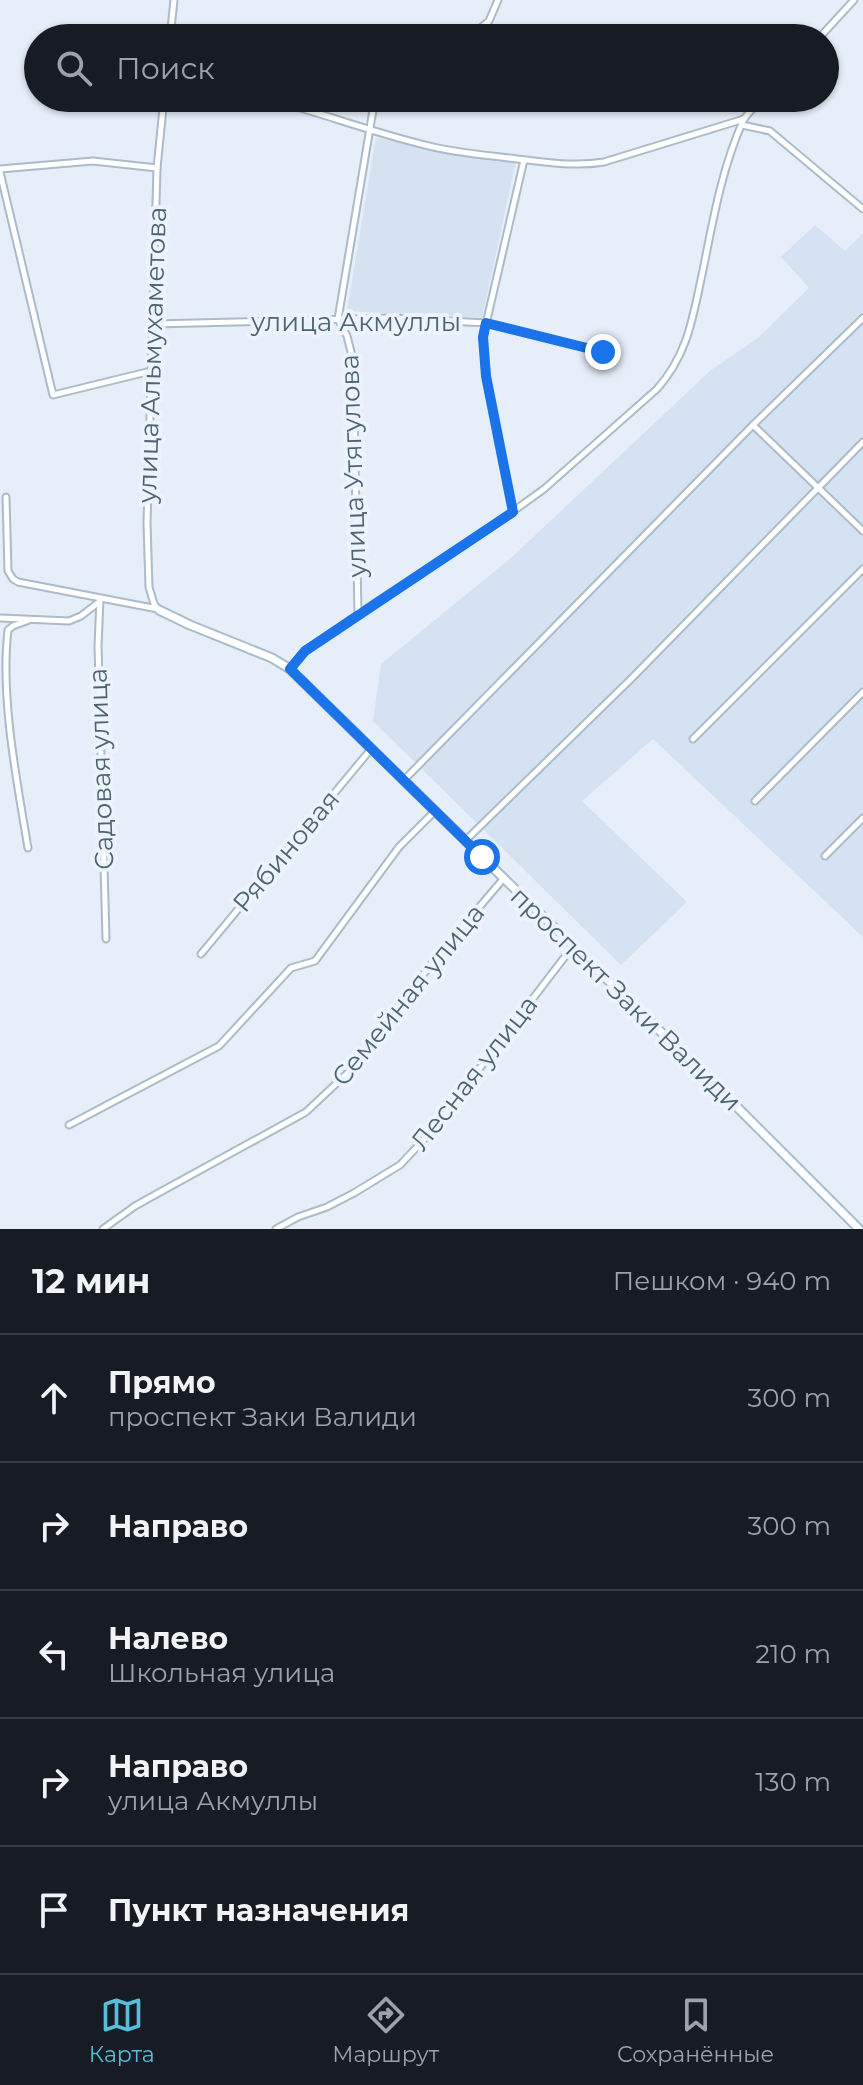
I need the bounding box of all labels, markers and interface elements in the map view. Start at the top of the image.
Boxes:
search box [24,24,839,112]
icon: search [52,46,96,90]
text: Поиск [116,50,215,87]
street label: улица Альмухаметова [131,206,173,505]
street label: улица Акмуллы [250,306,461,338]
route end [585,334,621,370]
street label: улица Утягулова [333,354,373,579]
street label: Садовая улица [81,668,121,870]
street label: Рябиновая [226,784,346,918]
route start [464,839,500,875]
street label: проспект Заки Валиди [504,880,748,1118]
street label: Семейная улица [325,897,491,1093]
street label: Лесная улица [404,989,544,1157]
text: 12 мин [32,1260,150,1302]
text: Пешком · 940 m [613,1265,831,1297]
text: Прямо [108,1364,216,1401]
icon: ahead [32,1376,76,1420]
text: 300 m [748,1382,831,1414]
text: проспект Заки Валиди [108,1401,417,1433]
icon: right [32,1504,76,1548]
text: Направо [108,1508,248,1545]
text: 300 m [748,1510,831,1542]
text: Налево [108,1620,228,1657]
icon: left [32,1632,76,1676]
text: 210 m [755,1638,831,1670]
text: Школьная улица [108,1657,335,1689]
text: Направо [108,1748,248,1785]
icon: right [32,1760,76,1804]
text: 130 m [755,1766,831,1798]
text: улица Акмуллы [108,1785,318,1817]
icon: arrive [32,1888,76,1932]
text: Пункт назначения [108,1892,409,1929]
tab: Карта [89,1993,155,2068]
tab: Маршрут [332,1993,439,2068]
tab: Сохранённые [617,1993,774,2068]

